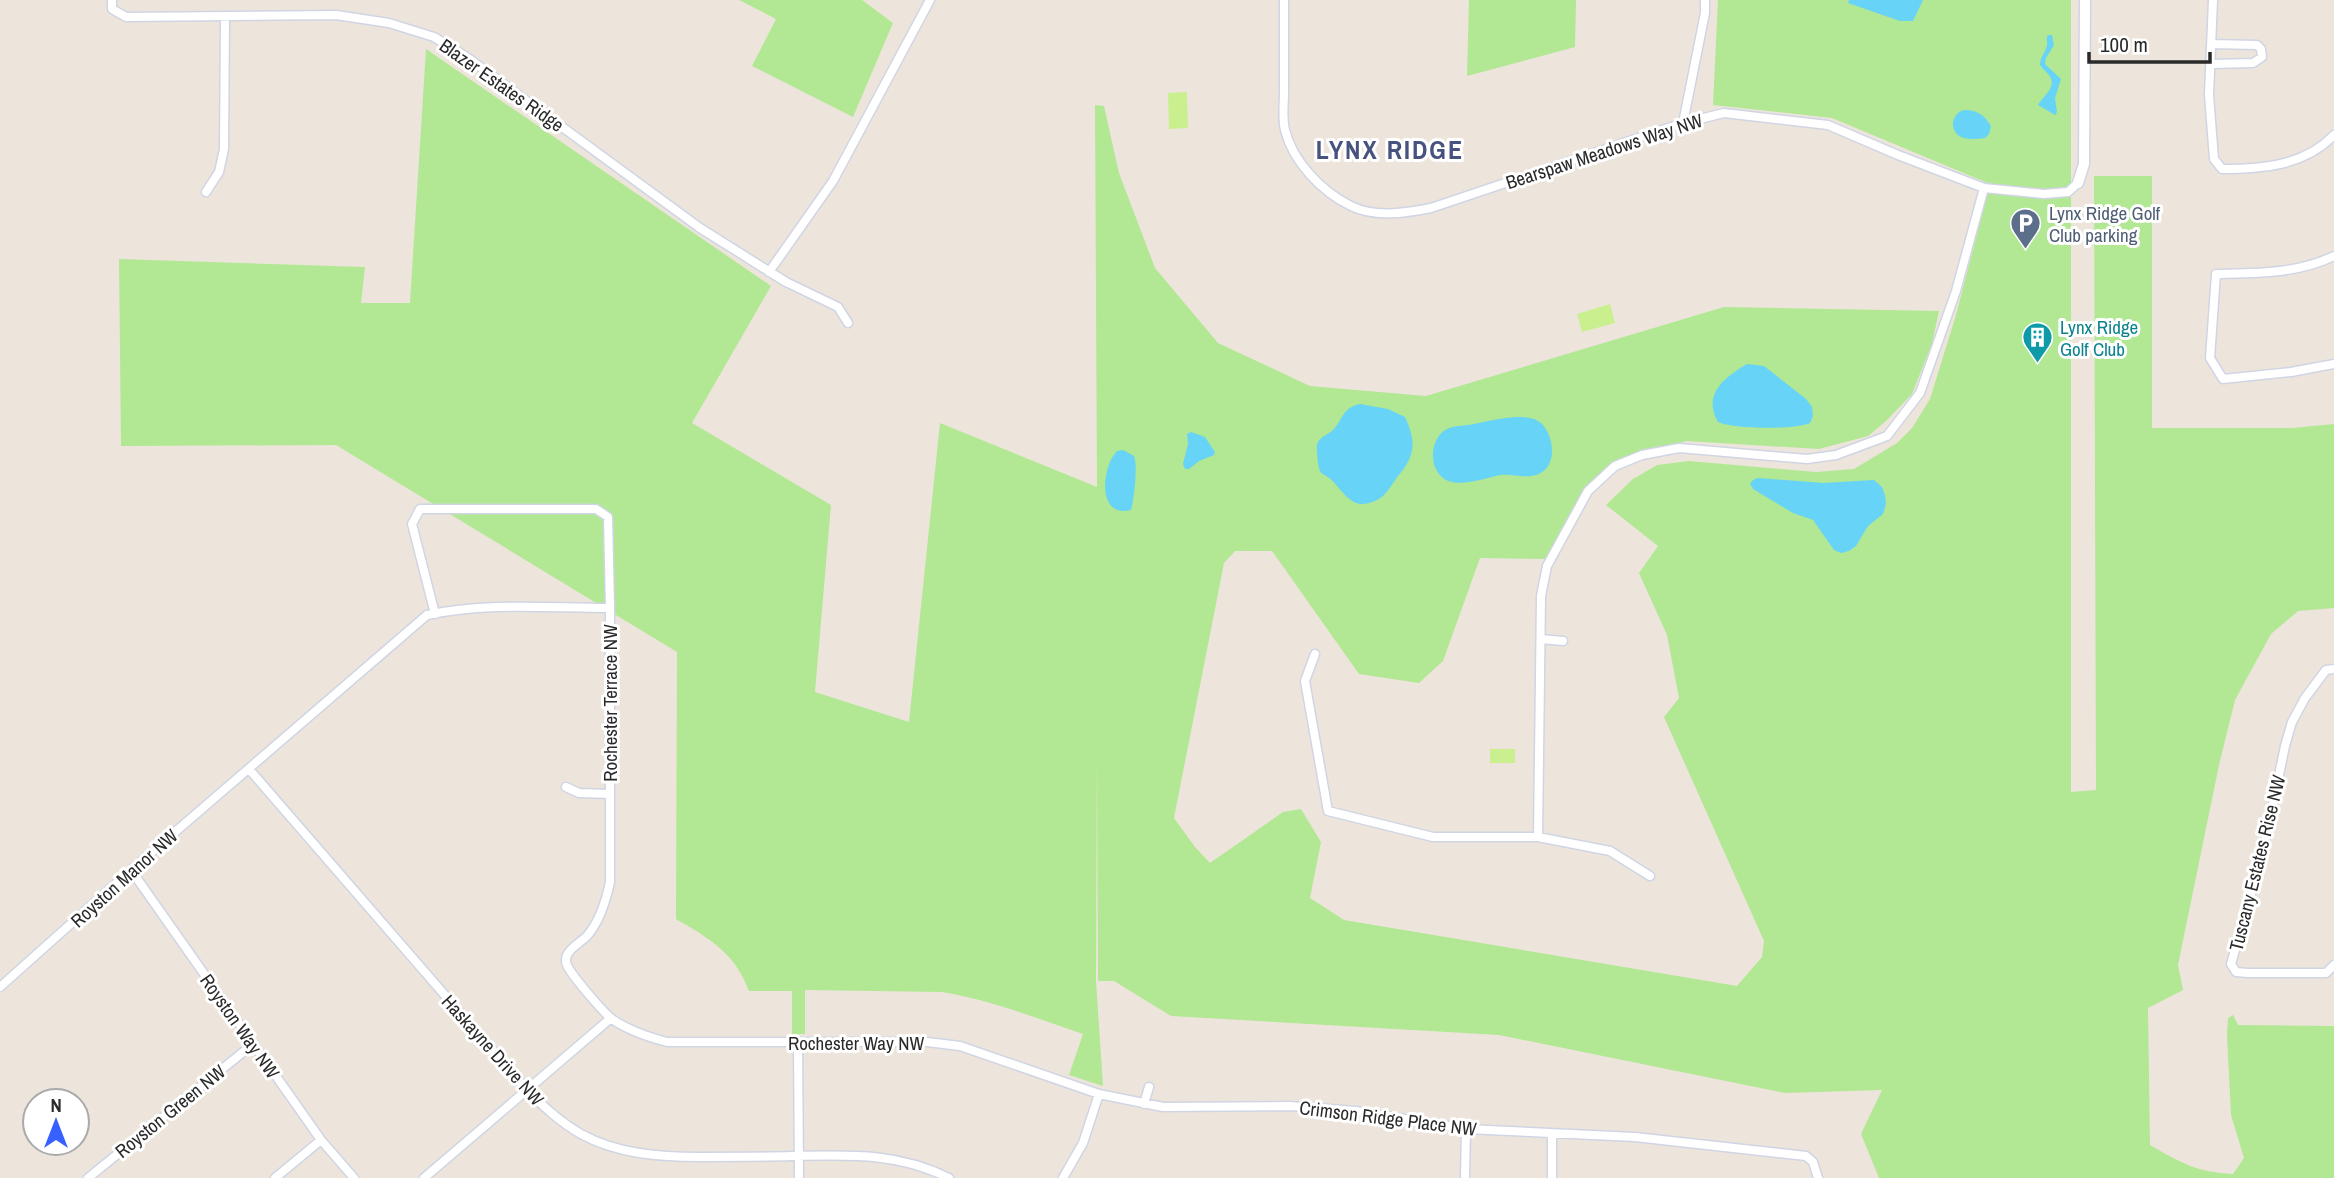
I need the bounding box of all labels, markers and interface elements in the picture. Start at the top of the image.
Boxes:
scale bar [2089,21,2210,65]
text: 100 m [2100,30,2148,59]
street label: Blazer Estates Ridge [435,32,569,138]
street label: Bearspaw Meadows Way NW [1502,107,1706,195]
district label: LYNX RIDGE [1316,132,1464,167]
place label: Lynx Ridge Golf Club parking [2049,200,2161,248]
parking icon: Lynx Ridge Golf Club parking [2009,207,2043,251]
place label: Lynx Ridge Golf Club [2060,314,2138,362]
building icon: Lynx Ridge Golf Club [2020,321,2054,365]
street label: Rochester Terrace NW [597,624,623,782]
street label: Tuscany Estates Rise NW [2223,772,2292,954]
street label: Royston Manor NW [65,823,183,933]
street label: Royston Way NW [194,968,286,1084]
street label: Haskayne Drive NW [436,989,550,1111]
street label: Rochester Way NW [788,1030,924,1056]
street label: Royston Green NW [109,1058,231,1164]
north arrow [21,1087,91,1157]
text: N [50,1092,62,1118]
street label: Crimson Ridge Place NW [1298,1094,1478,1142]

